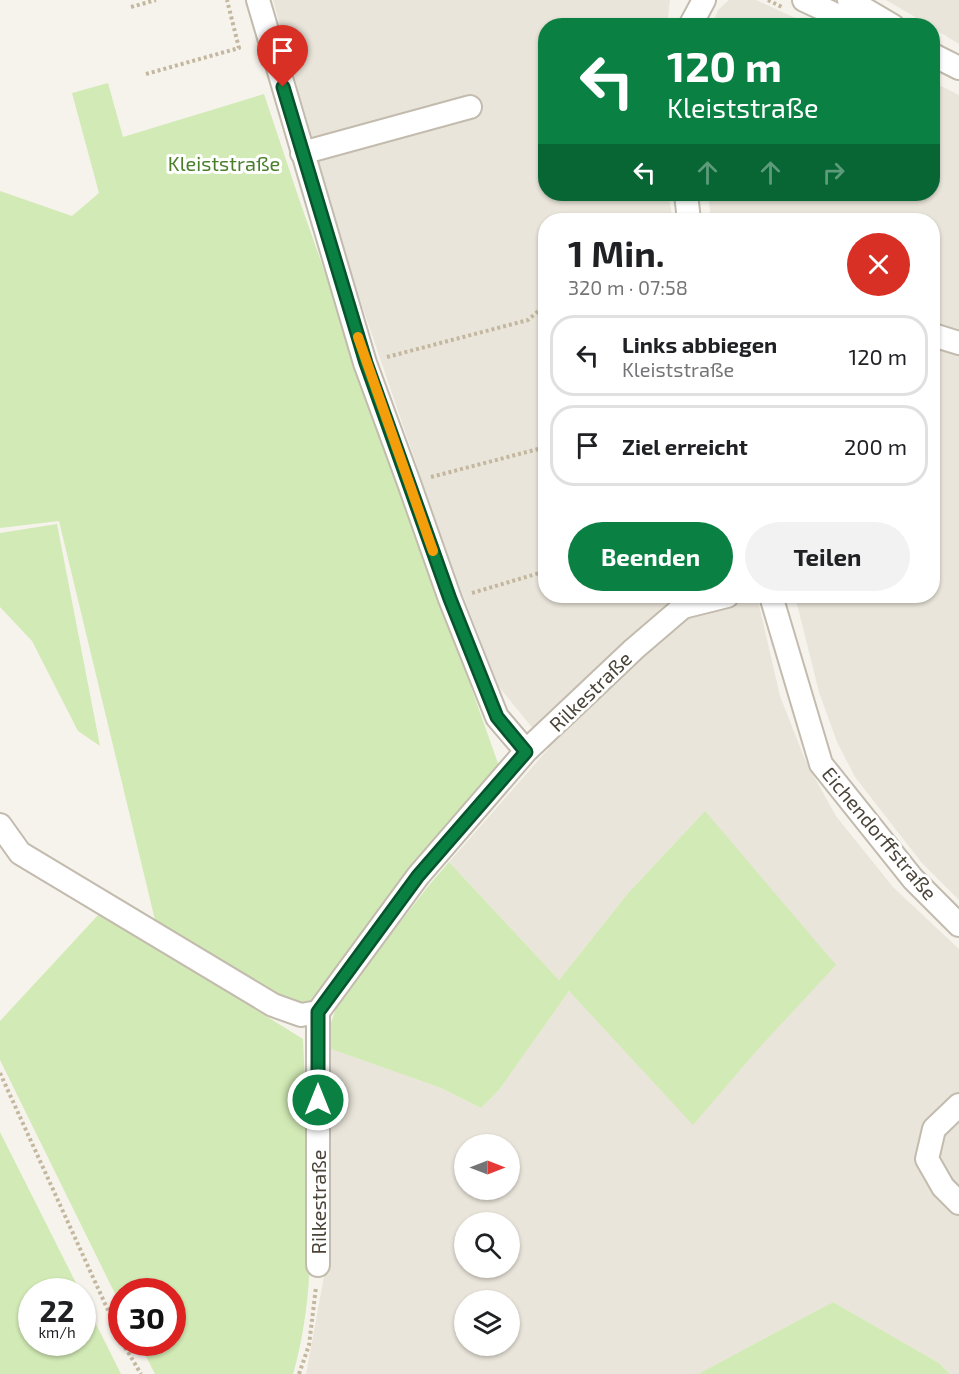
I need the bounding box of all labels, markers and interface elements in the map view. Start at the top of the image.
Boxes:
pin [257,25,308,87]
icon: arrive [266,34,299,67]
text: 120 m [667,40,782,90]
icon: left [568,42,646,120]
text: Kleiststraße [667,91,819,123]
park label: Kleiststraße [168,151,280,175]
icon: left [628,156,661,189]
icon: ahead [691,156,724,189]
icon: ahead [754,156,787,189]
icon: right [817,156,850,189]
text: 1 Min. [568,231,665,274]
button: close [847,233,910,296]
text: 320 m · 07:58 [568,275,688,299]
text: Links abbiegen [622,331,777,357]
icon: left [571,339,604,372]
text: 120 m [848,343,907,369]
text: Kleiststraße [622,357,734,381]
icon: arrive [571,429,604,462]
text: Ziel erreicht [622,433,748,459]
text: 200 m [844,433,907,459]
button: Beenden [568,522,733,591]
button: Teilen [745,522,910,591]
street label: Rilkestraße [544,646,636,736]
street label: Eichendorffstraße [817,762,943,904]
position arrow [286,1068,350,1132]
north arrow [454,1134,520,1200]
map controls [454,1134,520,1356]
street label: Rilkestraße [306,1150,330,1254]
button: search [454,1212,520,1278]
speed limit sign: 30 [108,1278,186,1356]
button: layers [454,1290,520,1356]
text: 22 [40,1292,74,1328]
text: km/h [38,1323,76,1341]

